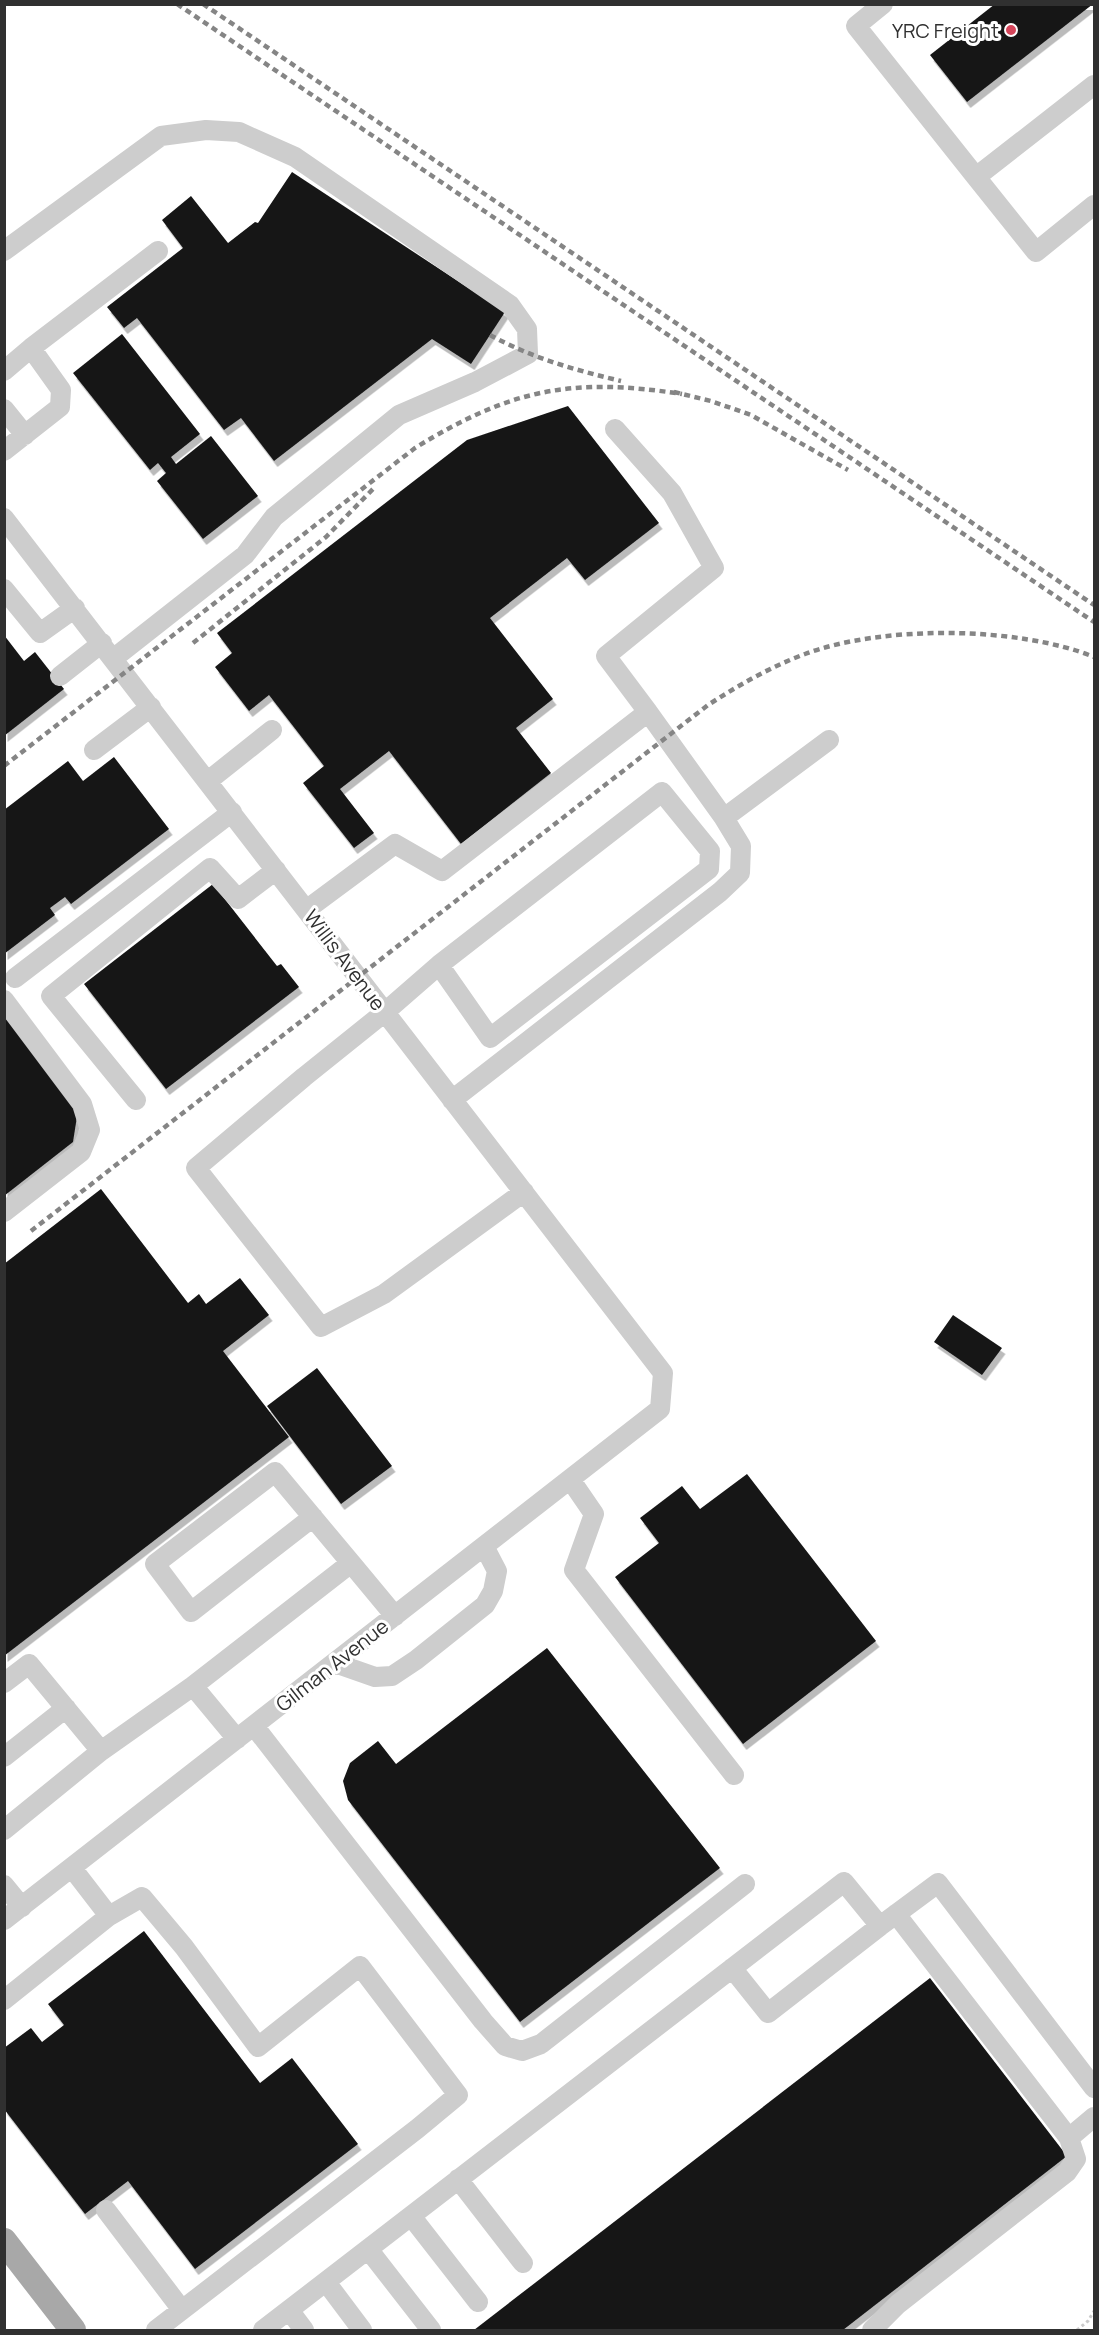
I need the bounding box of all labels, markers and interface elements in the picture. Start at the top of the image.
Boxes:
place label: YRC Freight [892,17,999,44]
marker: YRC Freight [1004,23,1018,37]
street label: Willis Avenue [298,904,392,1016]
street label: Gilman Avenue [270,1613,394,1717]

